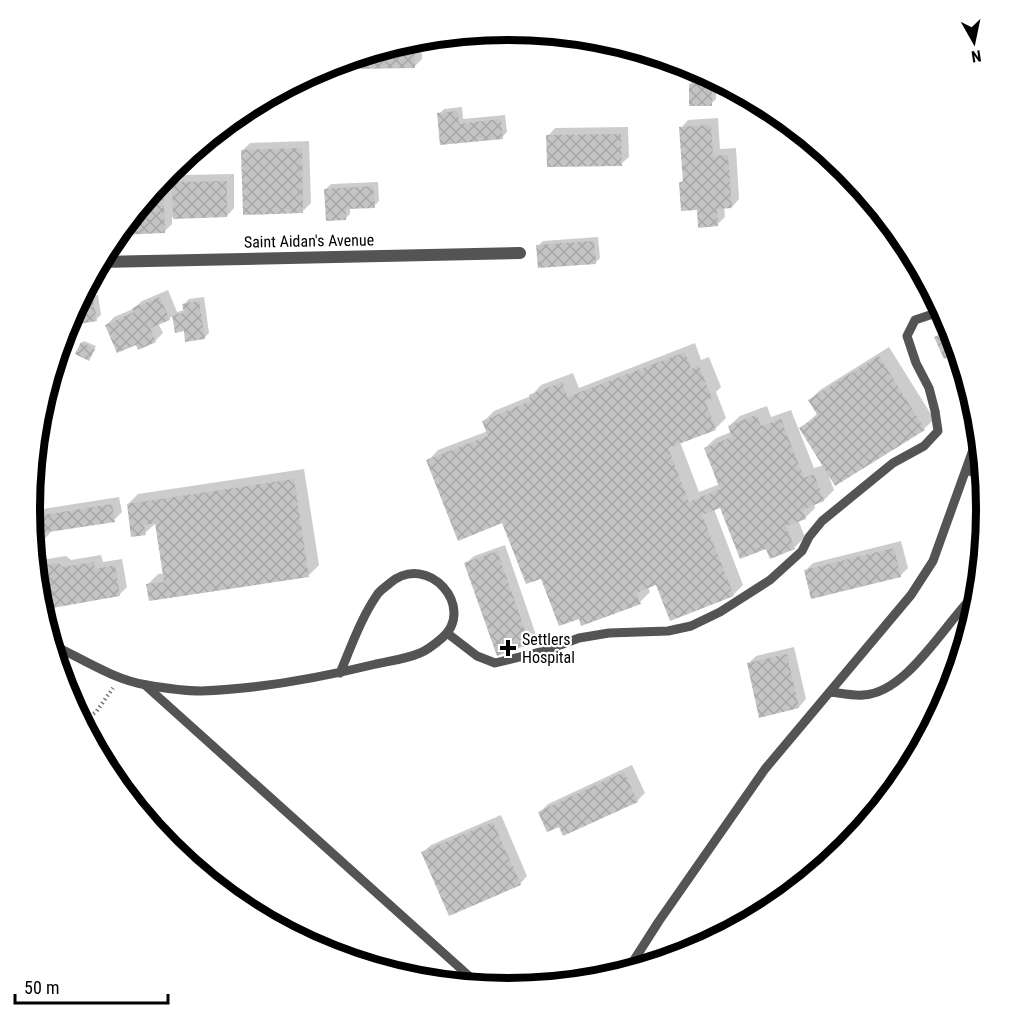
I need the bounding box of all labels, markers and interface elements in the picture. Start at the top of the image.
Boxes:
north arrow [944,12,1004,72]
text: N [970,46,983,66]
street label: Saint Aidan's Avenue [244,230,374,252]
place label: Settlers Hospital [522,630,575,667]
marker: Settlers Hospital [499,639,517,657]
scale bar [15,967,168,1005]
text: 50 m [24,977,59,998]

